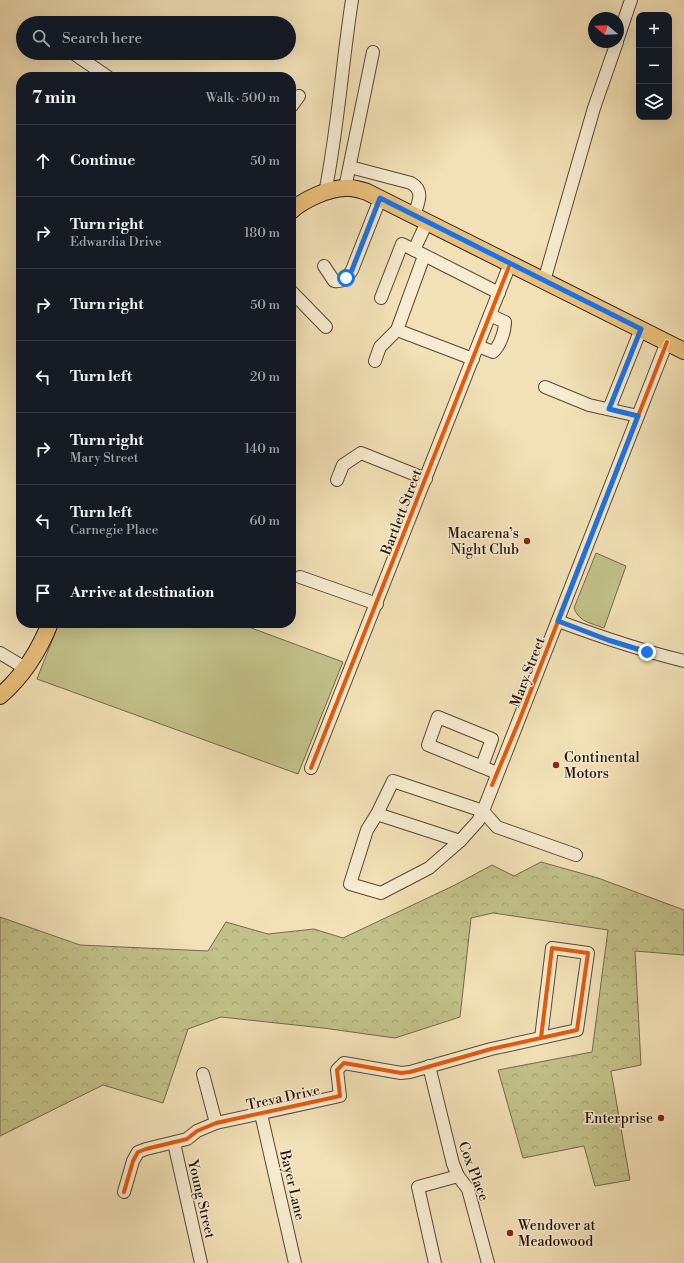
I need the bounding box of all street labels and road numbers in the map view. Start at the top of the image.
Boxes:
street label: Bartlett Street [377,467,427,559]
street label: Mary Street [506,635,550,710]
street label: Treva Drive [245,1081,322,1115]
street label: Cox Place [454,1139,493,1204]
street label: Bayer Lane [275,1148,309,1222]
street label: Young Street [183,1157,219,1240]

